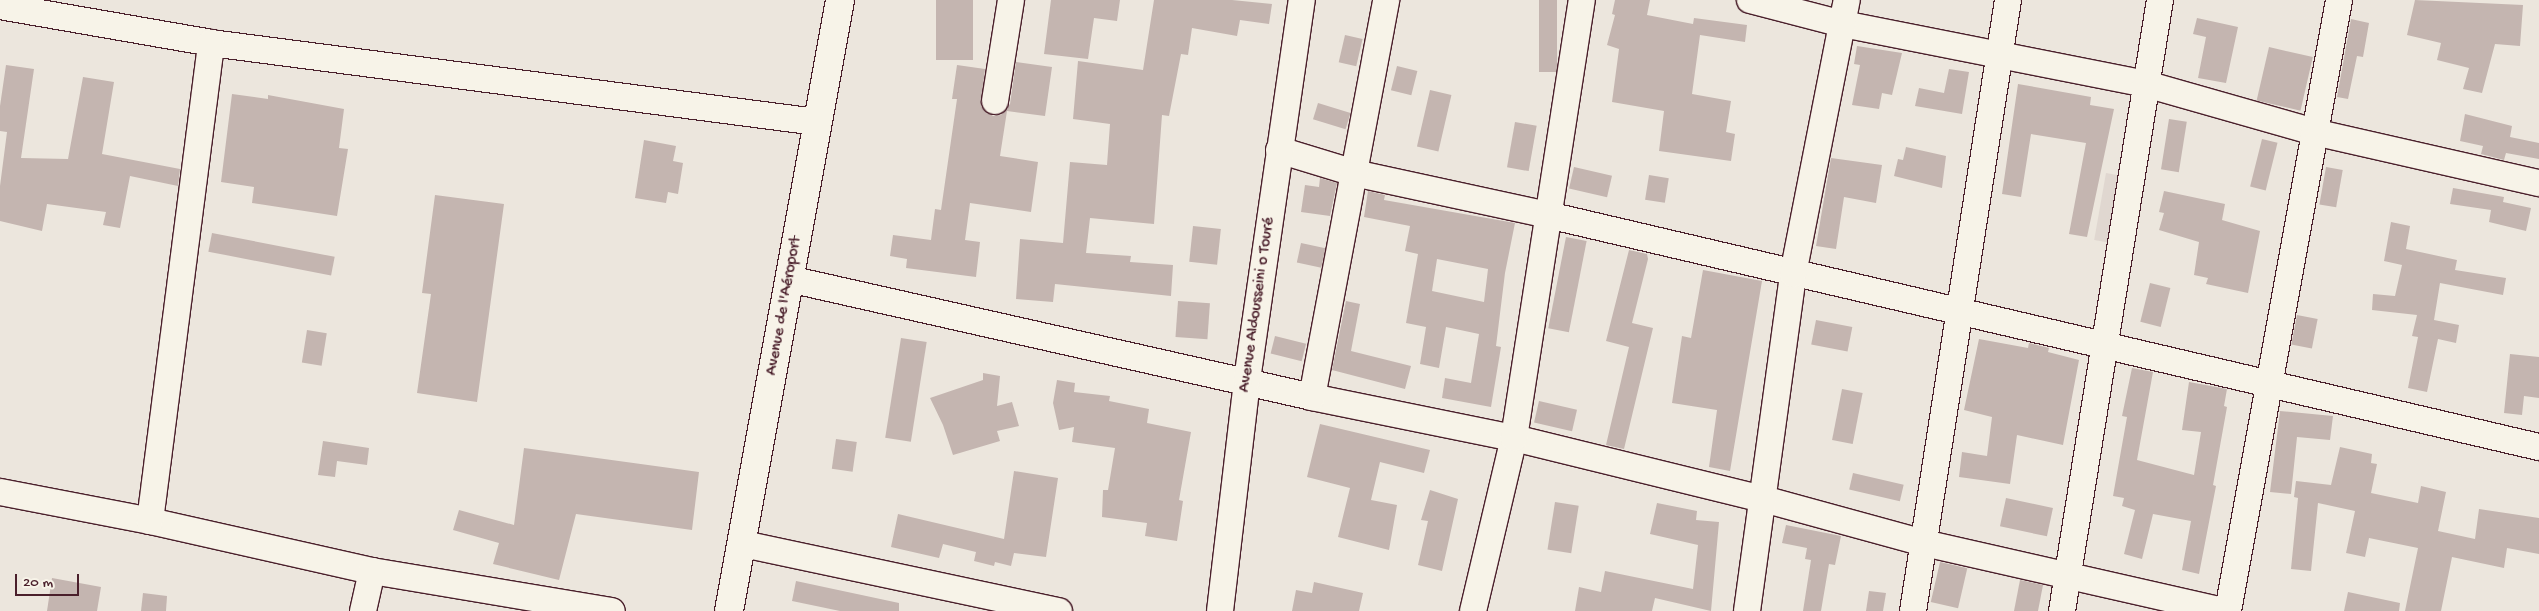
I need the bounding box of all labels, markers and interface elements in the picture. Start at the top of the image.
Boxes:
street label: Avenue Aldousseini o Touré [1236,216,1280,394]
street label: Avenue de l'Aéroport [763,235,807,377]
scale bar [18,564,81,596]
text: 20 m [23,574,53,592]

